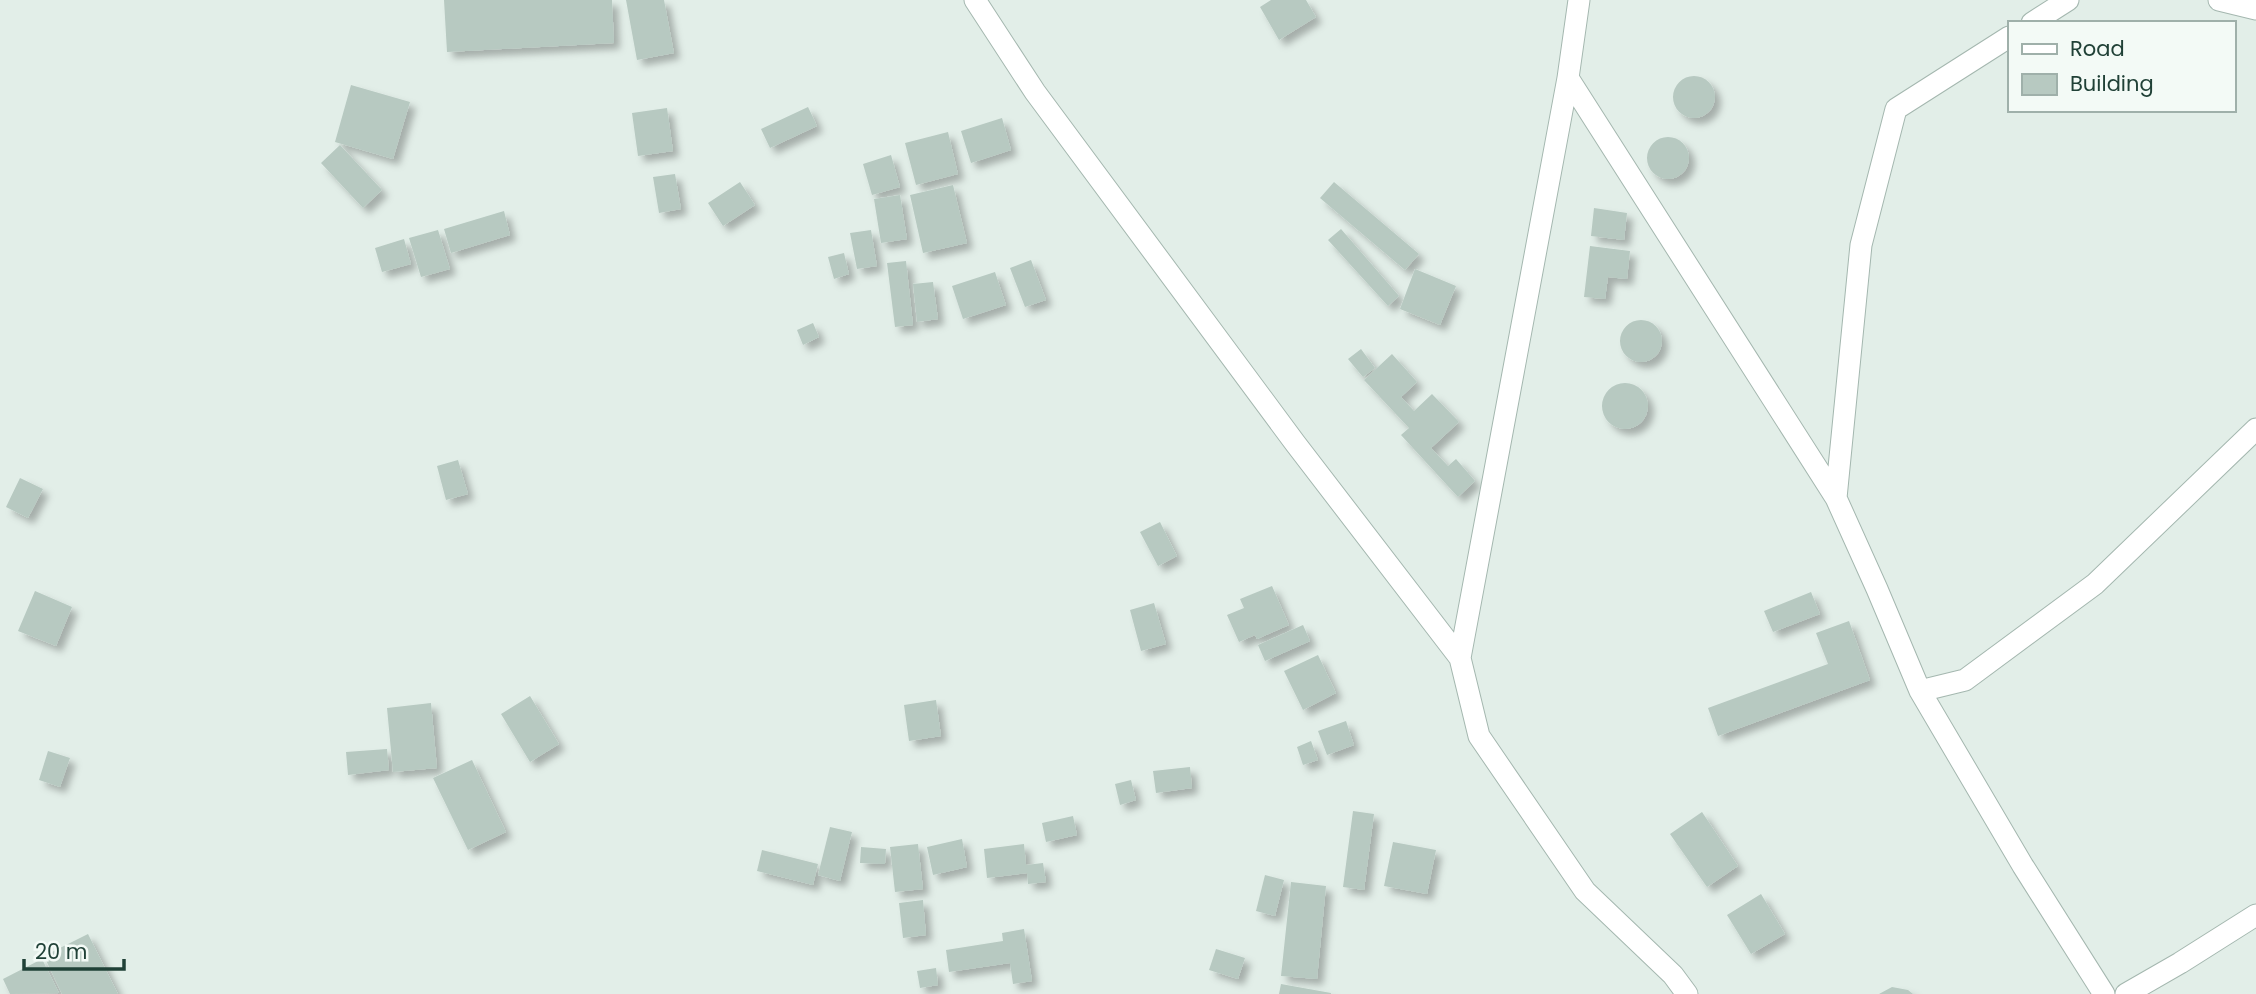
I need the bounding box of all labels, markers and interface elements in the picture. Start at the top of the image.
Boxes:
legend [2008,21,2235,112]
text: Road [2070,34,2125,63]
text: Building [2070,69,2154,98]
scale bar [24,928,124,972]
text: 20 m [35,937,88,966]

